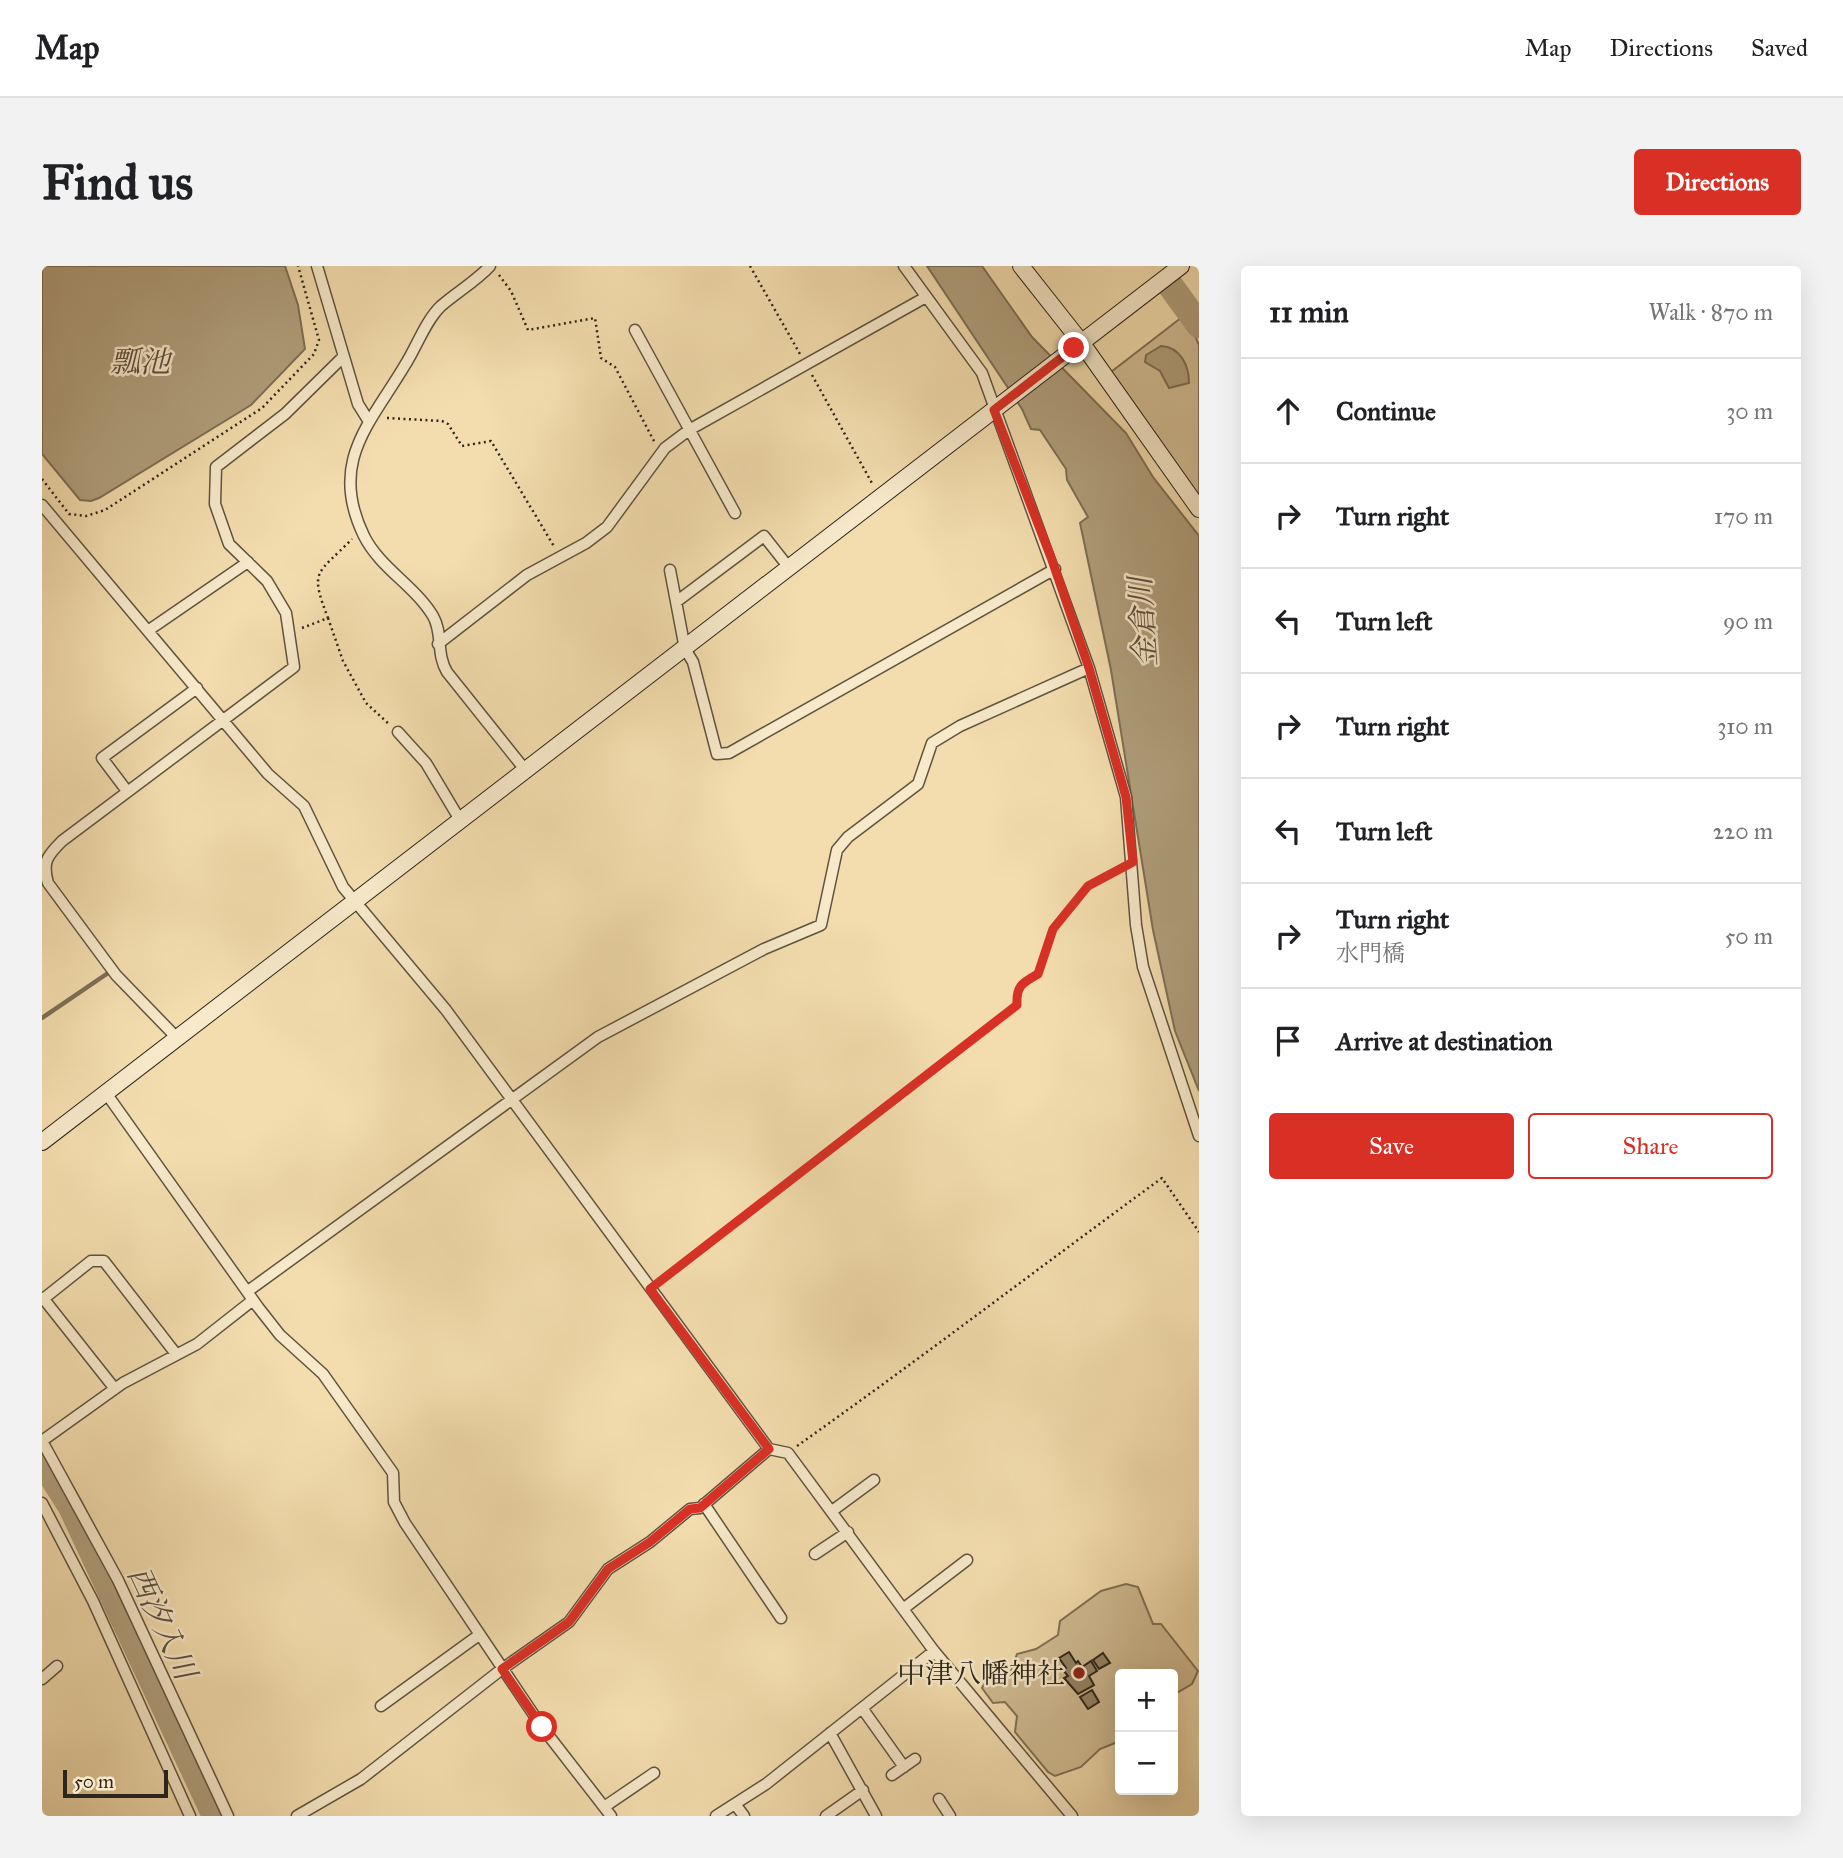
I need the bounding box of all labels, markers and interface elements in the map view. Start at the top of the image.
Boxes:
text: Map [35,28,99,68]
text: Map [1525,33,1572,63]
text: Directions [1610,33,1713,63]
text: Saved [1751,33,1808,63]
button: Directions [1634,149,1801,215]
text: Find us [42,153,193,212]
text: 11 min [1269,294,1349,330]
text: Walk · 870 m [1649,298,1773,326]
route end [1058,332,1089,363]
water label: 瓢池 [110,344,173,380]
icon: ahead [1269,392,1307,430]
text: Continue [1336,395,1436,427]
text: 30 m [1726,397,1773,425]
icon: right [1269,497,1307,535]
text: Turn right [1336,500,1449,532]
text: 170 m [1714,502,1773,530]
water label: 金倉川 [1122,573,1164,668]
icon: left [1269,602,1307,640]
text: Turn left [1336,605,1432,637]
text: 90 m [1723,607,1773,635]
icon: right [1269,707,1307,745]
text: Turn right [1336,710,1449,742]
text: 310 m [1717,712,1773,740]
icon: left [1269,812,1307,850]
text: Turn left [1336,815,1432,847]
text: 220 m [1713,817,1773,845]
text: Turn right [1336,903,1449,935]
icon: right [1269,917,1307,955]
text: 50 m [1725,922,1773,950]
text: 水門橋 [1336,939,1405,967]
icon: arrive [1269,1022,1307,1060]
text: Arrive at destination [1336,1025,1553,1057]
button: Save [1269,1113,1514,1179]
button: Share [1528,1113,1773,1179]
water label: 西汐入川 [120,1561,205,1688]
place label: 中津八幡神社 [897,1656,1065,1691]
marker: 中津八幡神社 [1071,1665,1087,1681]
map controls [1115,1669,1178,1795]
button: + [1115,1669,1178,1732]
route start [526,1711,557,1742]
button: − [1115,1732,1178,1795]
scale bar [63,1767,168,1799]
text: 50 m [74,1770,114,1793]

